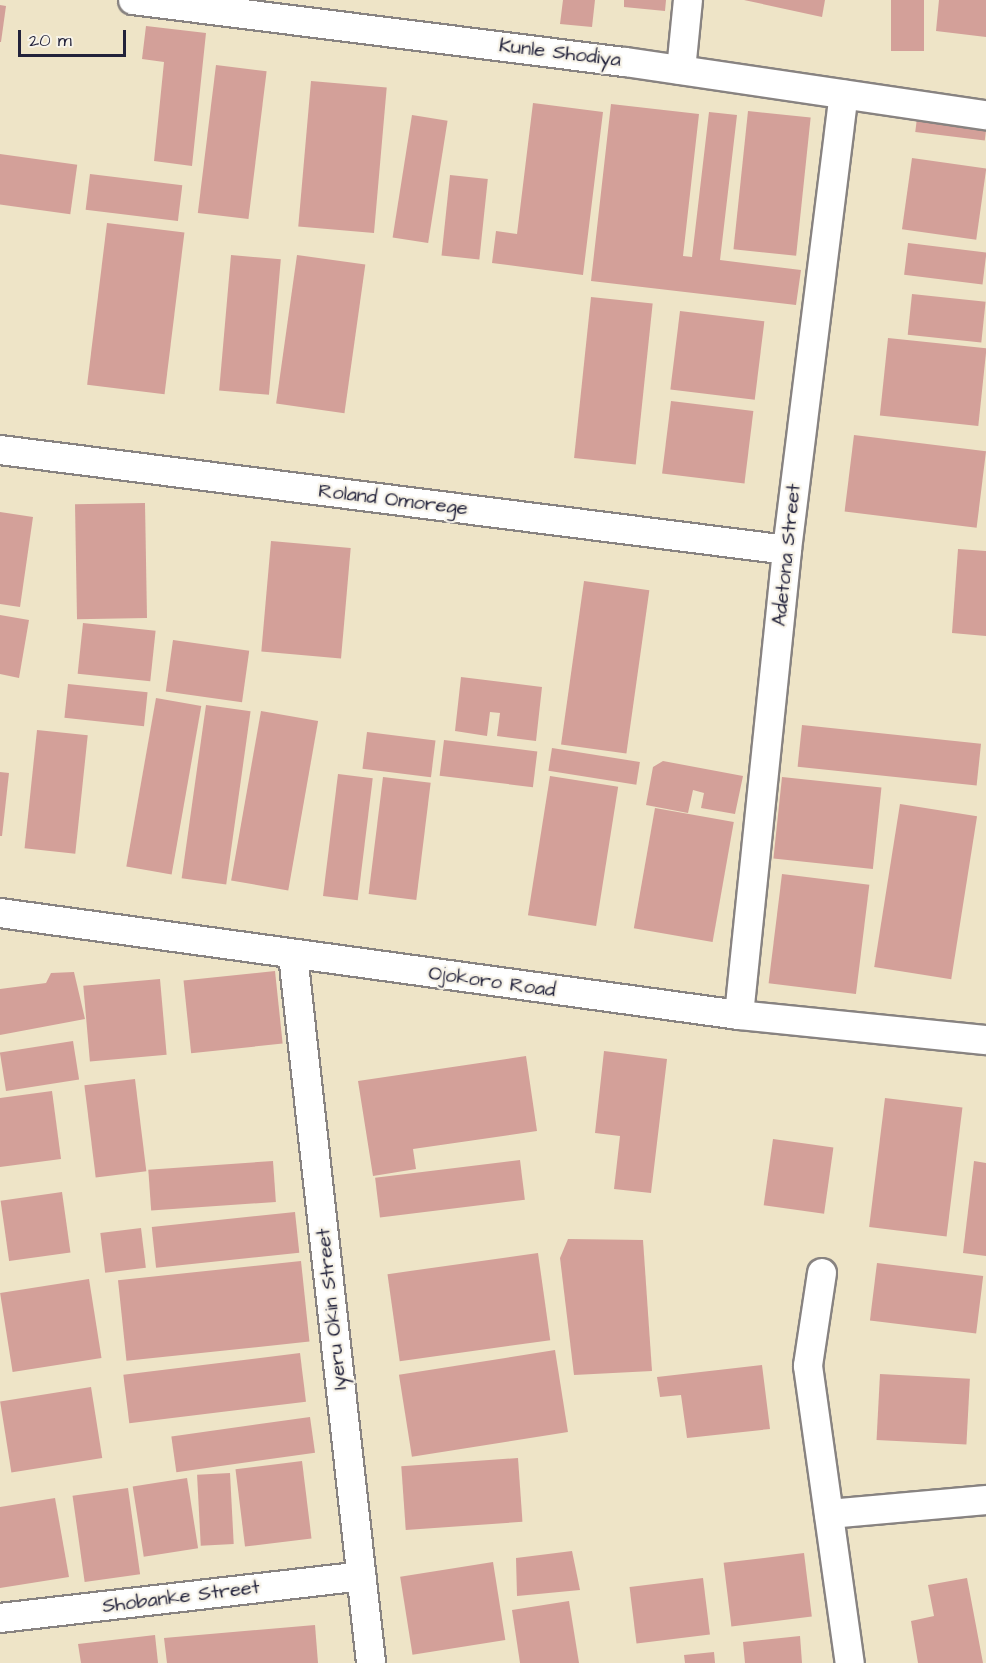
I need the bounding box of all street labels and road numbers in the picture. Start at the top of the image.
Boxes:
street label: Kunle Shodiya [498,34,622,72]
street label: Roland Omorege [317,479,469,521]
street label: Adetona Street [768,483,806,627]
street label: Ojokoro Road [427,961,557,1003]
street label: Iyeru Okin Street [312,1227,352,1391]
street label: Shobanke Street [101,1575,261,1619]

